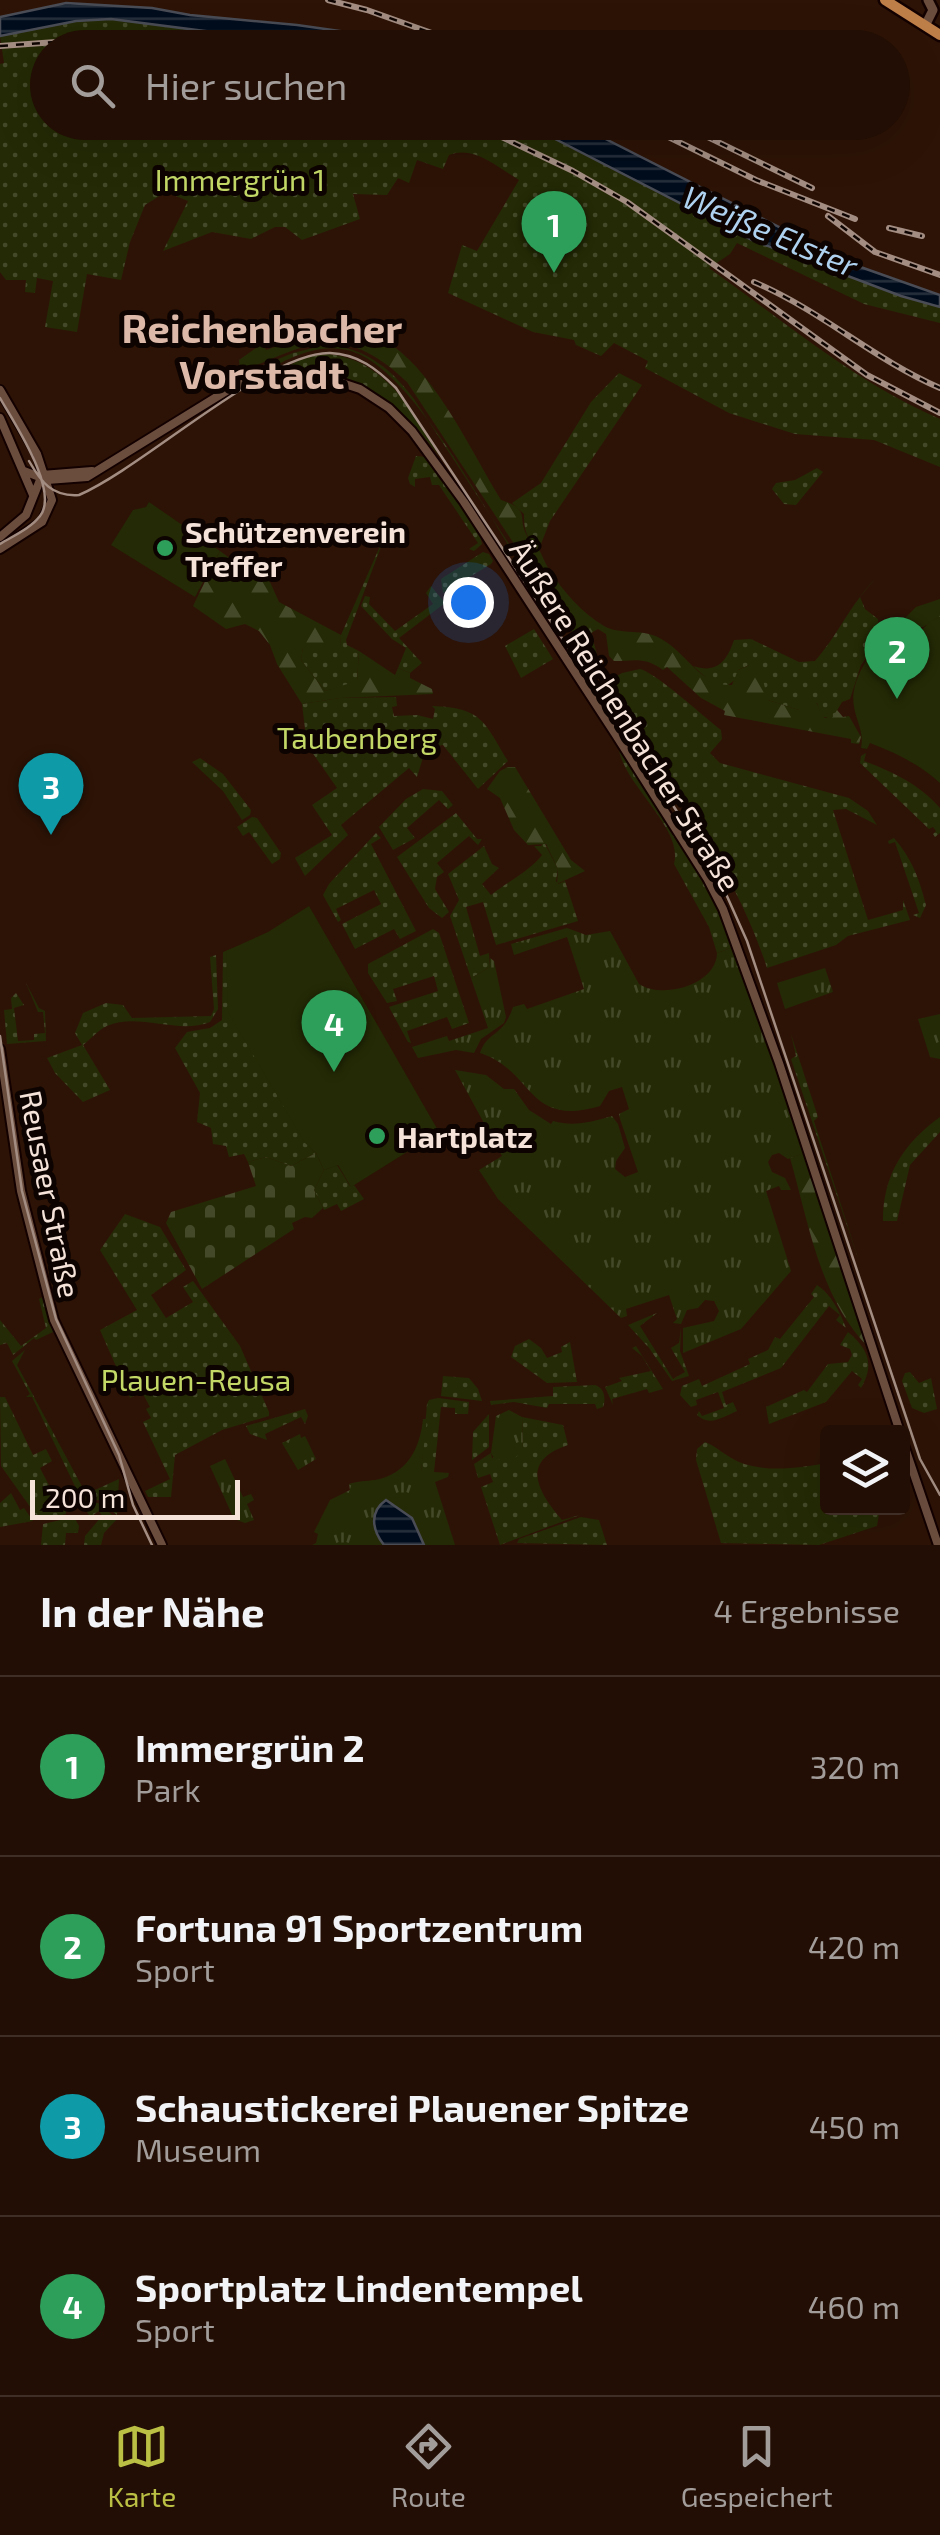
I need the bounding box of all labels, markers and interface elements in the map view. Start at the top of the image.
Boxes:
search box [30,30,910,140]
icon: search [65,58,120,113]
text: Hier suchen [145,62,347,108]
park label: Immergrün 1 [155,161,325,197]
water label: Weiße Elster [678,176,865,285]
pin: 1 [522,190,586,273]
district label: Reichenbacher Vorstadt [122,303,402,397]
place label: Schützenverein Treffer [185,513,406,583]
street label: Äußere Reichenbacher Straße [503,533,749,897]
marker: Schützenverein Treffer [154,537,176,559]
your location [443,577,494,628]
pin: 2 [864,616,930,699]
park label: Taubenberg [277,719,438,755]
pin: 3 [18,752,84,835]
pin: 4 [302,990,366,1072]
street label: Reusaer Straße [13,1087,89,1301]
place label: Hartplatz [397,1118,533,1154]
marker: Hartplatz [366,1125,388,1147]
park label: Plauen-Reusa [101,1361,291,1397]
map controls [820,1425,910,1515]
button: layers [820,1425,910,1515]
scale bar [30,1475,240,1520]
text: 200 m [45,1480,125,1514]
text: In der Nähe [40,1585,265,1635]
text: 4 Ergebnisse [713,1591,900,1629]
text: Immergrün 2 [135,1724,365,1770]
text: 1 [66,1747,79,1785]
text: 320 m [810,1747,900,1785]
text: Park [135,1770,200,1808]
text: Fortuna 91 Sportzentrum [135,1904,583,1950]
text: 2 [63,1927,82,1965]
text: 420 m [808,1927,900,1965]
text: Sport [135,1950,215,1988]
text: Schaustickerei Plauener Spitze [135,2084,689,2130]
text: 3 [63,2107,82,2145]
text: 450 m [809,2107,900,2145]
text: Museum [135,2130,261,2168]
text: Sportplatz Lindentempel [135,2264,583,2310]
text: 4 [62,2287,83,2325]
text: 460 m [808,2287,900,2325]
text: Sport [135,2310,215,2348]
tab: Karte [107,2419,176,2513]
tab: Route [391,2419,466,2513]
tab: Gespeichert [681,2419,833,2513]

